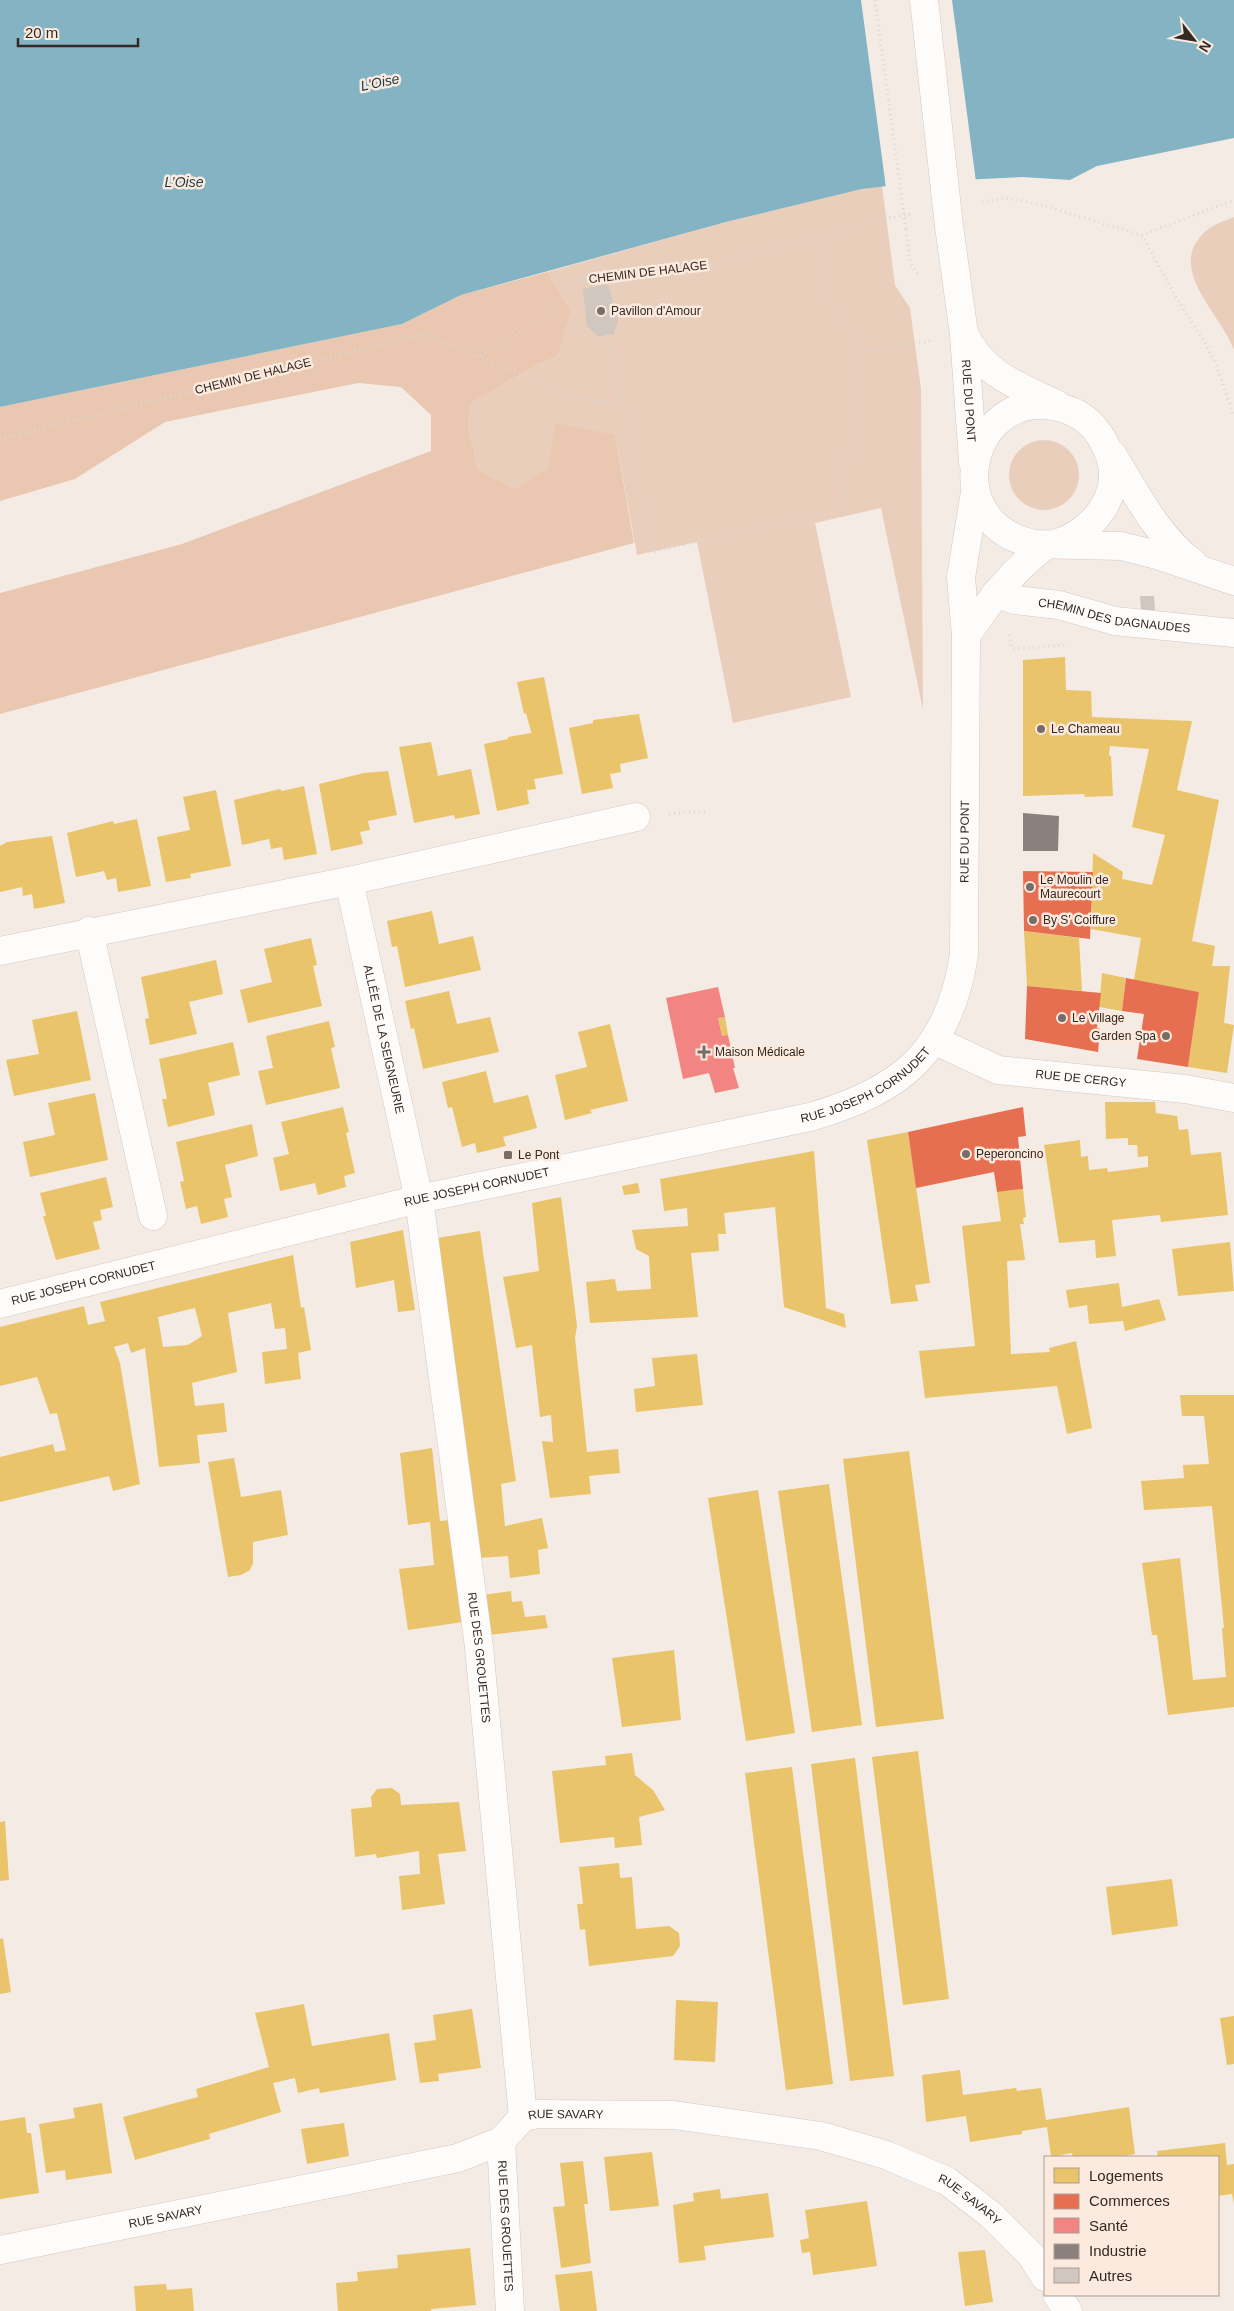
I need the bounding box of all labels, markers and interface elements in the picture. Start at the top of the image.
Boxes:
scale bar [18,15,138,47]
north arrow [1169,15,1219,65]
text: 20 m [25,24,58,41]
text: N [1196,38,1215,55]
water label: L'Oise [359,70,401,94]
water label: L’Oise [165,174,204,190]
street label: CHEMIN DE HALAGE [588,258,708,286]
place label: Pavillon d'Amour [611,304,701,318]
marker: Pavillon d'Amour [595,305,607,317]
street label: CHEMIN DE HALAGE [193,355,313,397]
street label: RUE DU PONT [959,359,979,443]
street label: CHEMIN DES DAGNAUDES [1037,596,1191,636]
place label: Le Chameau [1051,722,1120,736]
marker: Le Chameau [1035,723,1047,735]
street label: RUE DU PONT [957,799,972,883]
place label: Le Moulin de Maurecourt [1040,873,1109,901]
marker: Le Moulin de Maurecourt [1024,881,1036,893]
place label: By S’ Coiffure [1043,913,1116,927]
marker: By S’ Coiffure [1027,914,1039,926]
street label: ALLÉE DE LA SEIGNEURIE [361,963,407,1115]
place label: Le Village [1072,1011,1125,1025]
marker: Le Village [1056,1012,1068,1024]
place label: Garden Spa [1091,1029,1156,1043]
marker: Garden Spa [1160,1030,1172,1042]
street label: RUE JOSEPH CORNUDET [799,1044,934,1126]
marker: Maison Médicale [697,1045,711,1059]
place label: Maison Médicale [715,1045,805,1059]
street label: RUE DE CERGY [1035,1067,1127,1090]
place label: Peperoncino [976,1147,1044,1161]
place label: Le Pont [518,1148,560,1162]
marker: Peperoncino [960,1148,972,1160]
marker: Le Pont [502,1149,514,1161]
street label: RUE JOSEPH CORNUDET [403,1165,551,1209]
street label: RUE JOSEPH CORNUDET [10,1258,158,1308]
street label: RUE DES GROUETTES [465,1591,493,1723]
street label: RUE SAVARY [527,2107,604,2123]
legend [1044,2156,1219,2296]
street label: RUE DES GROUETTES [495,2160,516,2292]
text: Logements [1089,2167,1163,2184]
street label: RUE SAVARY [936,2171,1004,2228]
text: Commerces [1089,2192,1170,2209]
street label: RUE SAVARY [127,2202,204,2231]
text: Santé [1089,2217,1128,2234]
text: Industrie [1089,2242,1147,2259]
text: Autres [1089,2267,1132,2284]

